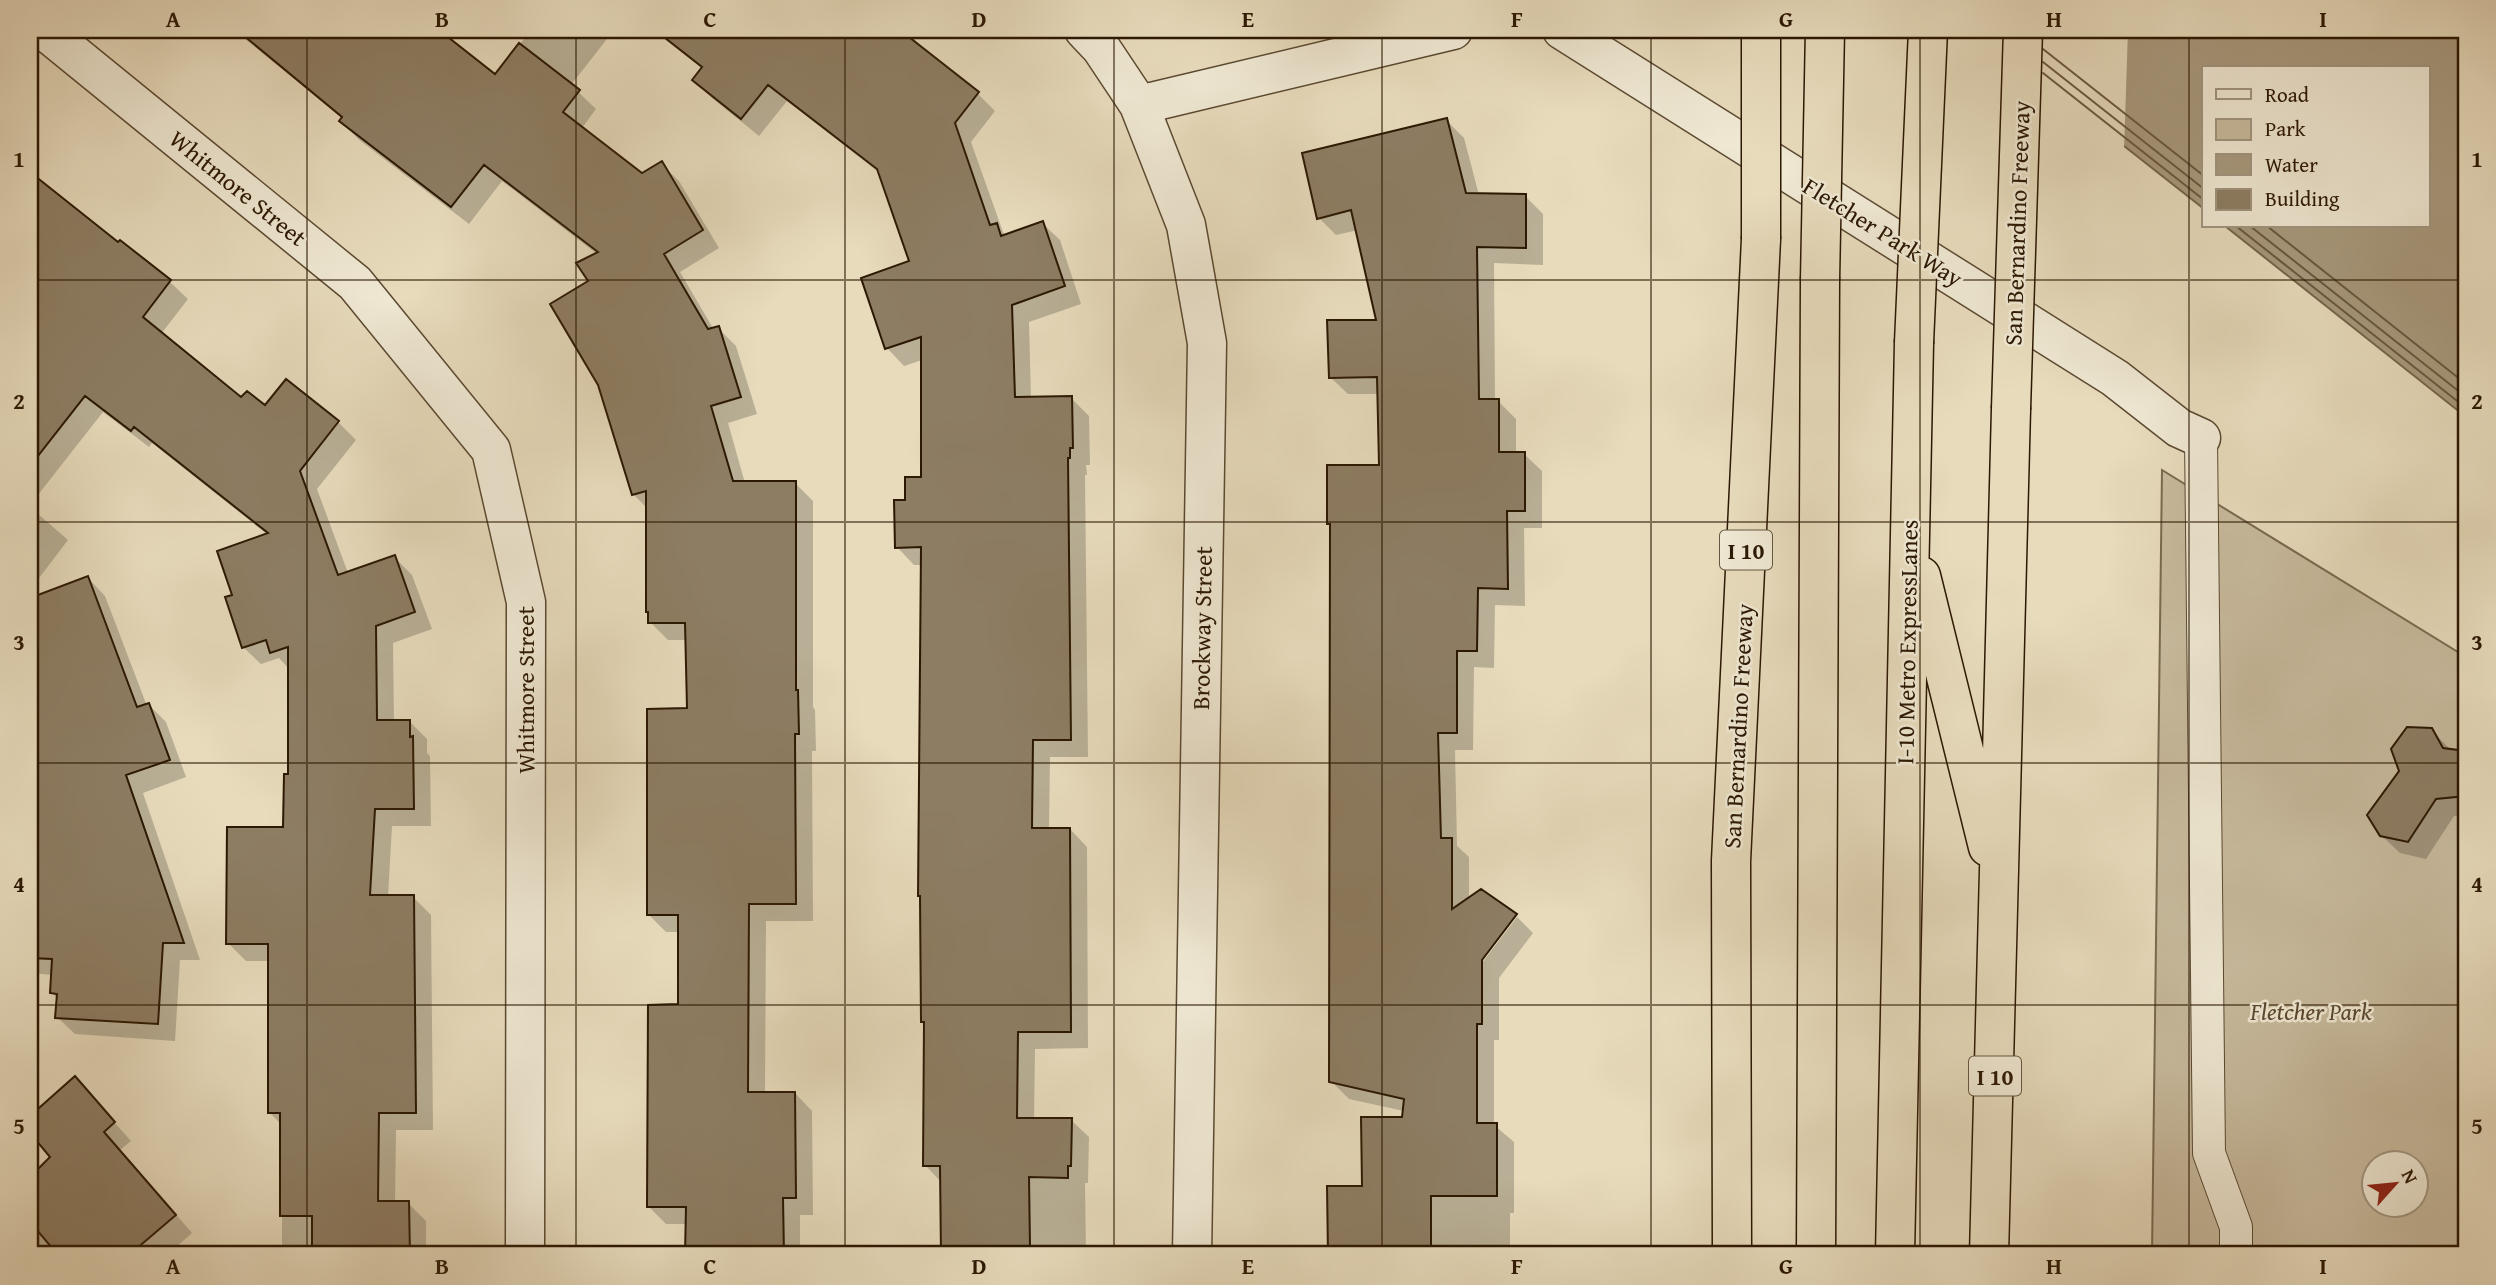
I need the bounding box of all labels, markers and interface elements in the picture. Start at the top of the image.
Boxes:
text: A [166,2,181,35]
text: B [435,2,449,35]
text: C [703,2,717,35]
text: D [972,2,987,35]
text: E [1242,2,1254,35]
text: F [1511,2,1523,35]
text: G [1779,2,1793,35]
text: H [2046,2,2062,35]
text: I [2319,2,2327,35]
legend [2202,66,2430,228]
text: Road [2265,79,2310,110]
street label: San Bernardino Freeway [1995,100,2039,346]
text: Park [2265,113,2306,144]
street label: Whitmore Street [162,122,315,255]
text: 1 [13,142,25,175]
text: 1 [2471,142,2483,175]
text: Water [2265,149,2318,180]
street label: Fletcher Park Way [1796,169,1970,295]
text: Building [2265,183,2340,214]
text: 2 [13,384,25,417]
text: 2 [2471,384,2483,417]
street label: I-10 Metro ExpressLanes [1887,519,1927,765]
road number: I 10 [1720,530,1772,570]
street label: Brockway Street [1183,545,1221,710]
street label: San Bernardino Freeway [1714,603,1762,849]
street label: Whitmore Street [508,606,543,774]
text: 3 [13,625,25,658]
text: 3 [2471,625,2483,658]
text: 4 [13,867,25,900]
text: 4 [2471,867,2483,900]
park label: Fletcher Park [2249,994,2372,1029]
road number: I 10 [1969,1056,2021,1096]
text: 5 [13,1109,25,1142]
text: 5 [2471,1109,2483,1142]
north arrow [2360,1148,2430,1218]
text: N [2395,1164,2426,1189]
text: A [166,1249,181,1282]
text: B [435,1249,449,1282]
text: C [703,1249,717,1282]
text: D [972,1249,987,1282]
text: E [1242,1249,1254,1282]
text: F [1511,1249,1523,1282]
text: G [1779,1249,1793,1282]
text: H [2046,1249,2062,1282]
text: I [2319,1249,2327,1282]

